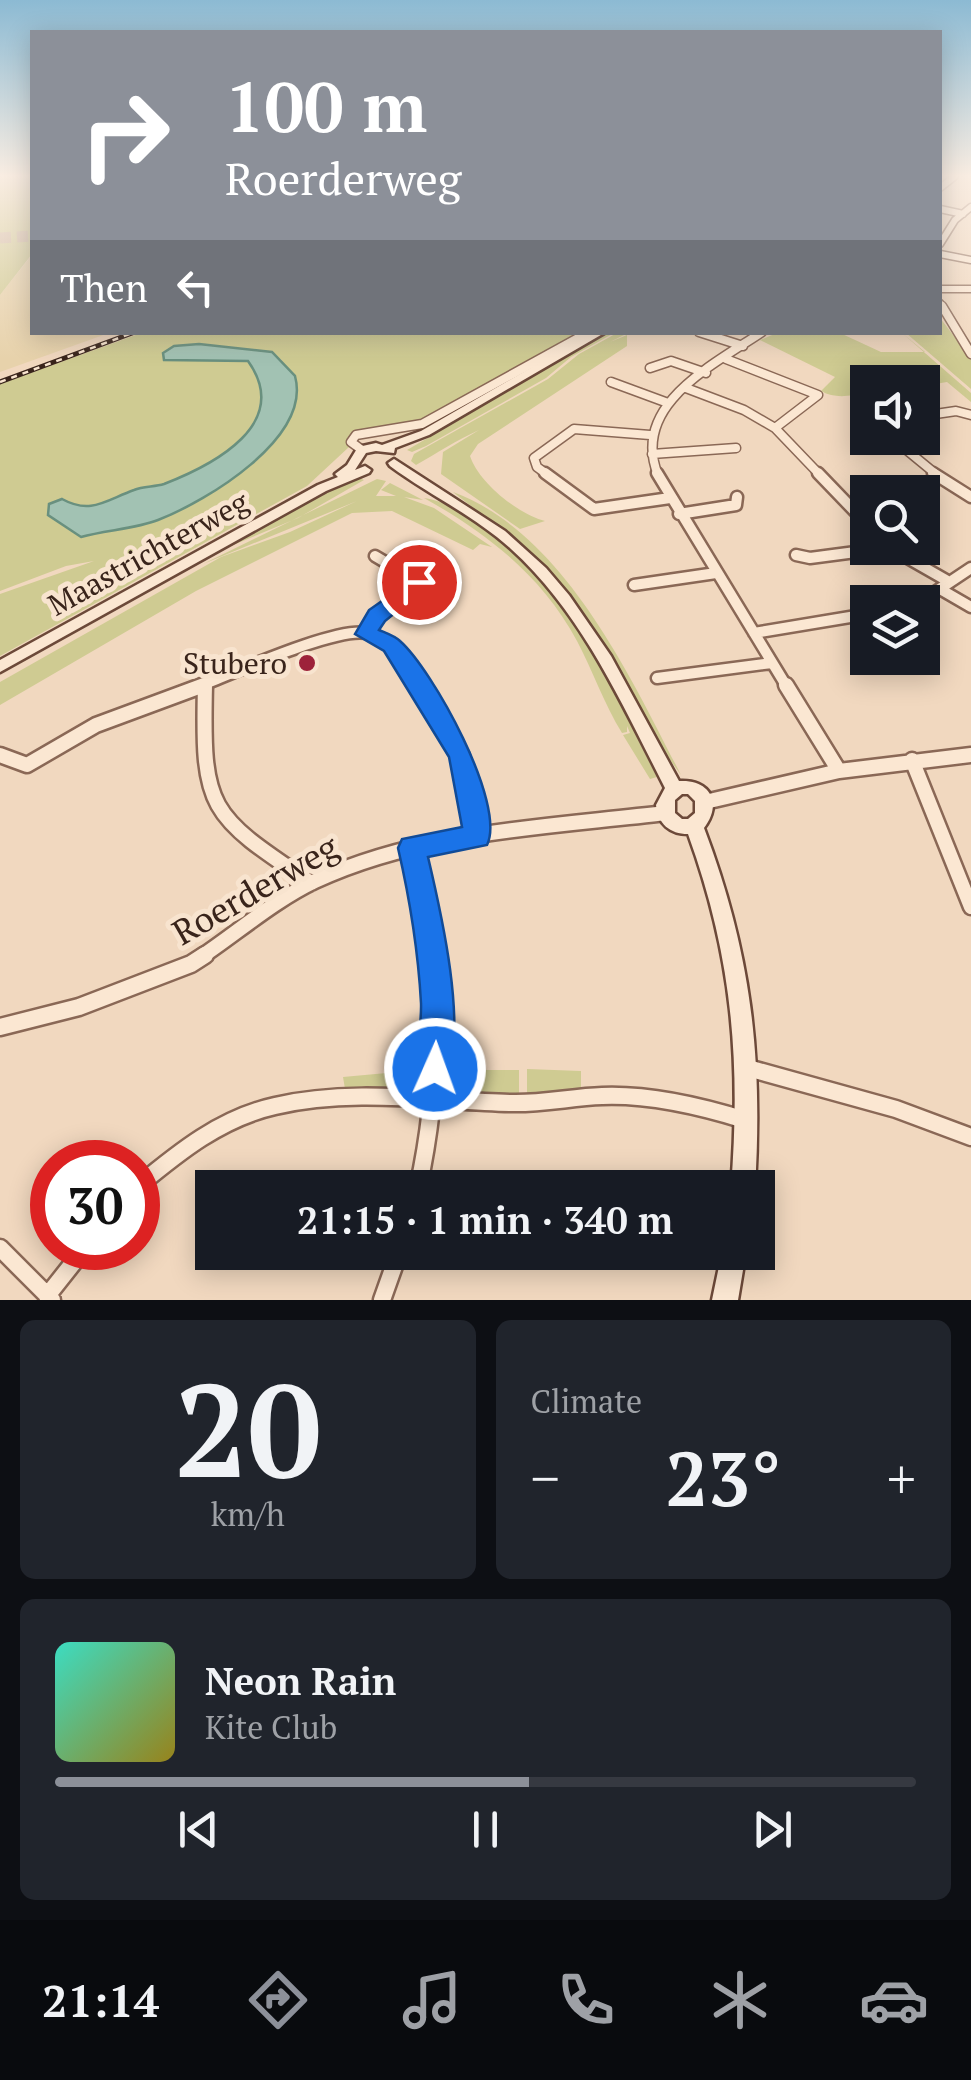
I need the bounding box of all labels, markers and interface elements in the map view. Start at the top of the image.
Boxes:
text: 100 m [225,59,427,152]
icon: right [60,70,190,200]
text: Roerderweg [225,148,462,208]
icon: left [168,260,223,315]
text: Then [60,263,148,313]
map controls [850,365,940,675]
button: sound [850,365,940,455]
button: search [850,475,940,565]
street label: Maastrichterweg [41,481,256,625]
pin [377,540,462,625]
icon: arrive [392,555,447,610]
button: layers [850,585,940,675]
place label: Stubero [183,643,287,683]
marker: Stubero [296,652,318,674]
street label: Roerderweg [164,823,347,955]
position arrow [383,1017,487,1121]
speed limit sign: 30 [30,1140,160,1270]
text: 21:15 · 1 min · 340 m [297,1195,673,1245]
text: 20 [174,1342,321,1514]
text: Climate [531,1380,642,1422]
text: 23° [665,1428,781,1527]
text: − [531,1441,560,1514]
text: + [887,1441,916,1514]
text: km/h [211,1493,285,1535]
text: Neon Rain [205,1656,396,1706]
text: Kite Club [205,1706,337,1748]
icon: previous [171,1802,226,1857]
icon: pause [458,1802,513,1857]
icon: next [745,1802,800,1857]
icon: directions [243,1965,313,2035]
icon: music [397,1965,467,2035]
icon: phone [551,1965,621,2035]
icon: climate [705,1965,775,2035]
icon: car [859,1965,929,2035]
text: 21:14 [42,1970,159,2030]

